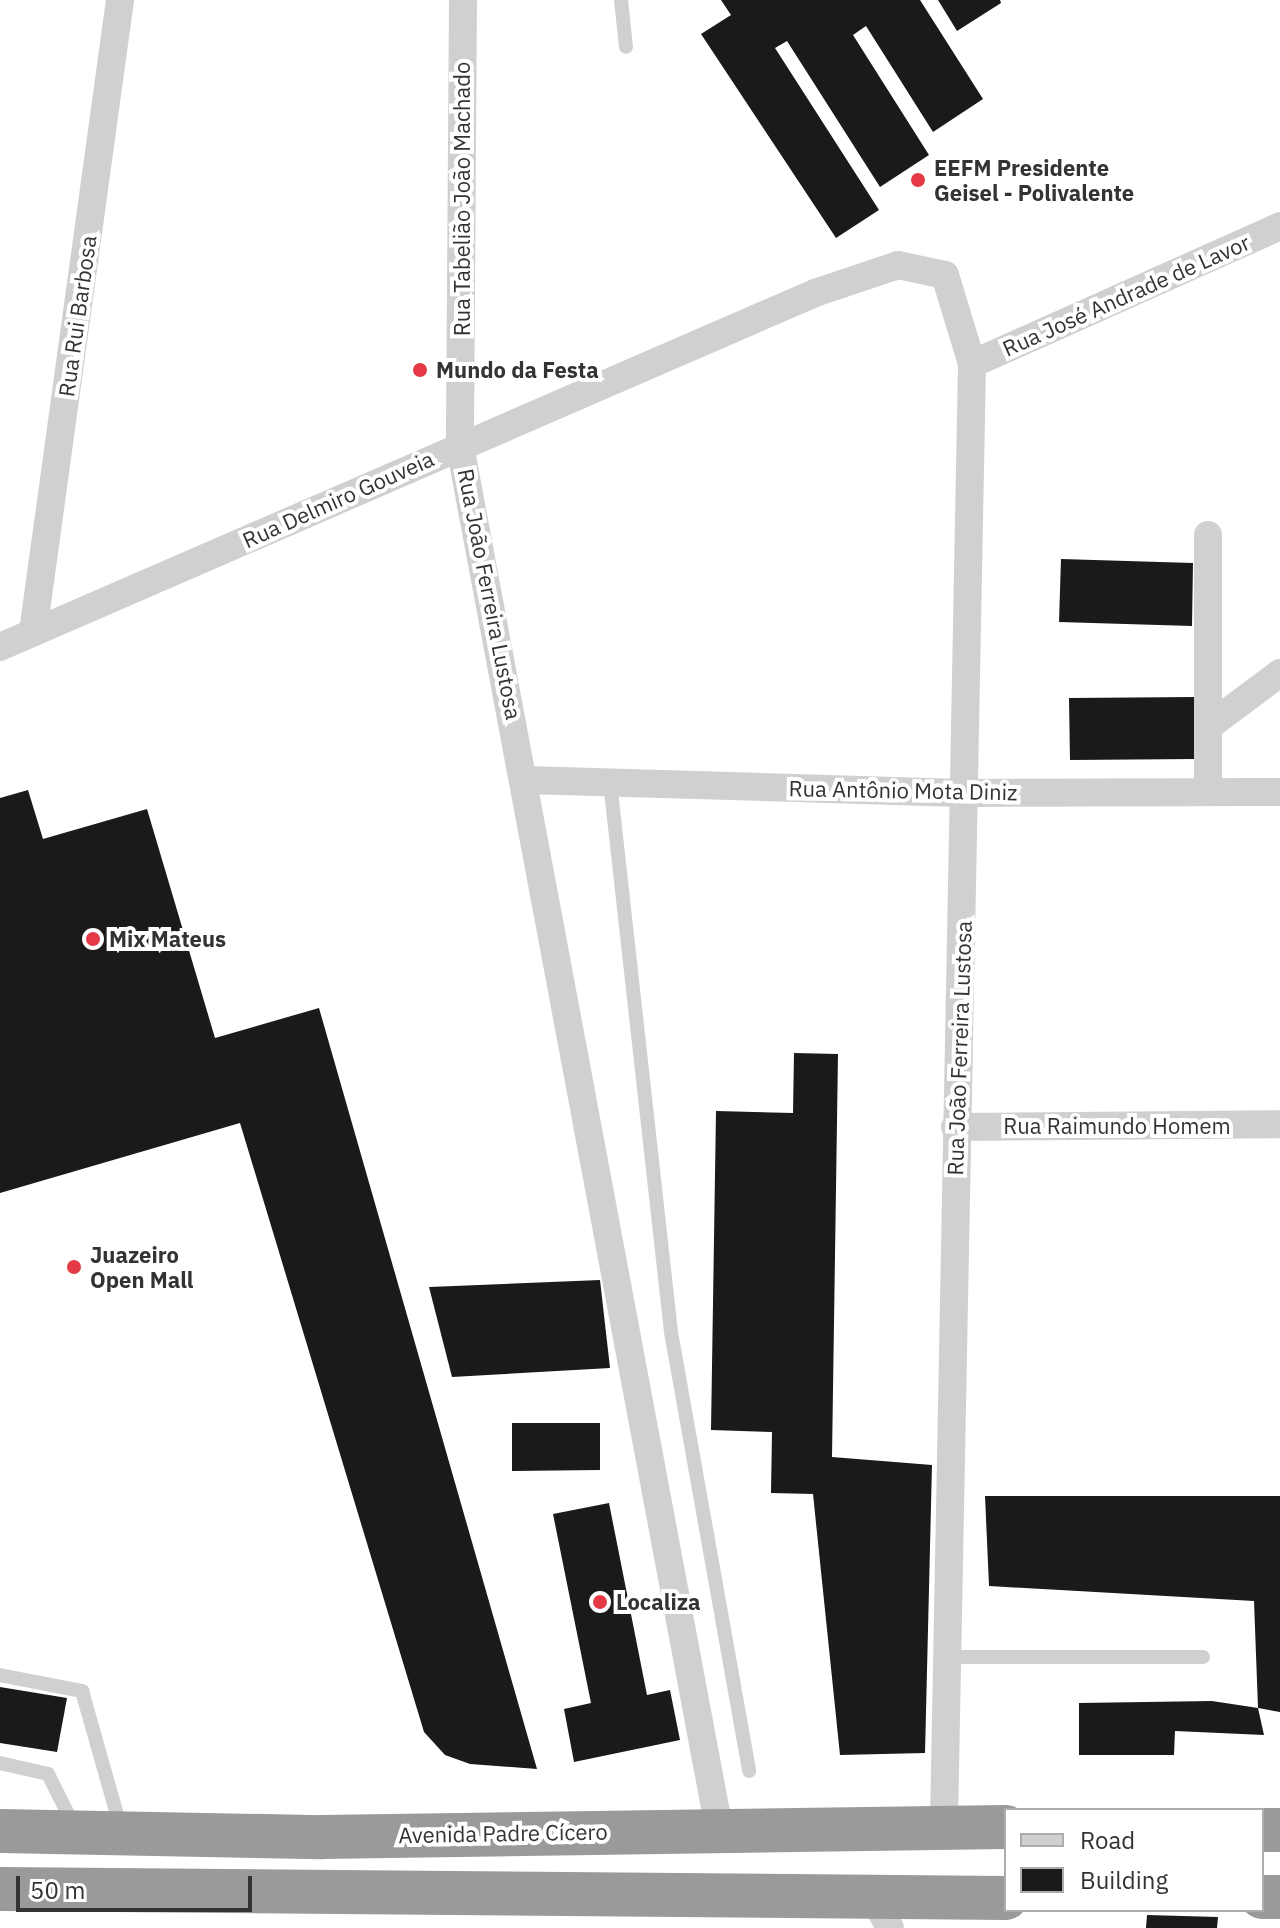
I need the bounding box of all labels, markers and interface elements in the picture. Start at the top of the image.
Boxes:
street label: Rua Tabelião João Machado [449,62,475,336]
place label: EEFM Presidente Geisel - Polivalente [934,154,1134,206]
marker: EEFM Presidente Geisel - Polivalente [909,171,927,189]
street label: Rua José Andrade de Lavor [998,228,1254,362]
street label: Rua Rui Barbosa [53,234,101,398]
place label: Mundo da Festa [436,357,599,383]
marker: Mundo da Festa [411,361,429,379]
street label: Rua Delmiro Gouveia [238,445,438,553]
street label: Rua João Ferreira Lustosa [453,466,527,722]
street label: Rua Antônio Mota Diniz [788,775,1018,805]
street label: Rua João Ferreira Lustosa [941,920,977,1176]
place label: Mix Mateus [109,926,226,952]
marker: Mix Mateus [84,930,102,948]
street label: Rua Raimundo Homem [1003,1113,1231,1139]
place label: Juazeiro Open Mall [90,1241,193,1292]
marker: Juazeiro Open Mall [65,1258,83,1276]
place label: Localiza [616,1589,701,1615]
marker: Localiza [591,1593,609,1611]
legend [1004,1808,1264,1912]
street label: Avenida Padre Cícero [398,1818,608,1848]
text: Road [1080,1824,1135,1856]
scale bar [20,1860,256,1910]
text: Building [1080,1864,1168,1896]
text: 50 m [30,1874,85,1906]

